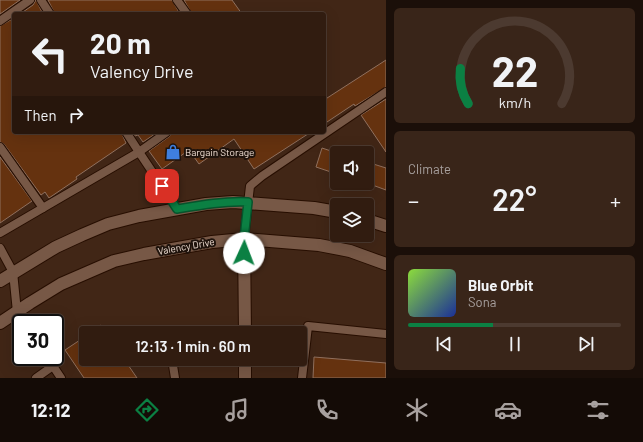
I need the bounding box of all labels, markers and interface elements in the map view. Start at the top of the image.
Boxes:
text: 20 m [90,26,151,60]
icon: left [24,28,76,80]
text: 22 [491,44,538,94]
text: Valency Drive [90,60,194,82]
text: km/h [498,93,531,110]
icon: right [65,104,87,126]
text: Then [24,106,57,124]
shop icon: Bargain Storage [164,143,182,161]
place label: Bargain Storage [185,146,254,158]
map controls [330,146,374,242]
button: sound [330,146,374,190]
text: Climate [408,161,451,177]
pin [145,169,179,203]
icon: arrive [151,175,173,197]
text: 22° [492,181,537,217]
text: − [408,187,419,213]
text: + [610,187,621,213]
button: layers [330,198,374,242]
position arrow [223,232,265,274]
street label: Valency Drive [157,235,215,257]
text: Blue Orbit [468,276,533,294]
text: Sona [468,294,496,310]
speed limit sign: 30 [12,314,64,366]
icon: previous [433,333,455,355]
icon: pause [504,333,526,355]
icon: next [575,333,597,355]
text: 12:13 · 1 min · 60 m [135,337,251,355]
icon: directions [133,396,161,424]
icon: music [223,396,251,424]
icon: phone [313,396,341,424]
icon: climate [403,396,431,424]
icon: car [494,396,522,424]
icon: filters [584,396,612,424]
text: 12:12 [31,399,71,421]

